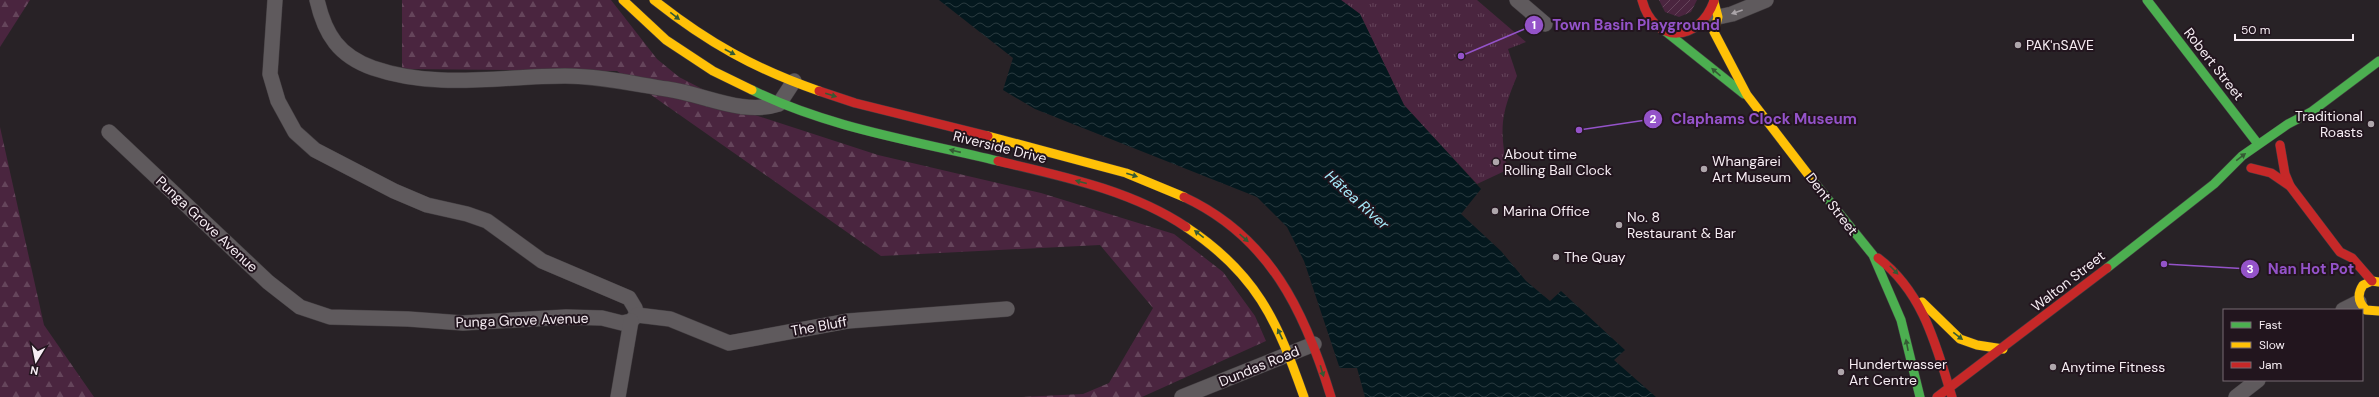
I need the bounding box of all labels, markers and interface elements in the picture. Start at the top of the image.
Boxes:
one-way arrow [1731,9,1743,15]
callout: Town Basin Playground [1524,11,1728,38]
one-way arrow [670,12,681,21]
text: Town Basin Playground [1552,15,1720,35]
scale bar [2235,16,2353,42]
text: 1 [1532,17,1536,33]
text: 50 m [2241,22,2270,38]
street label: Robert Street [2180,24,2248,104]
place label: PAK'nSAVE [2026,36,2094,54]
marker: PAK'nSAVE [2013,40,2023,50]
one-way arrow [724,48,736,55]
one-way arrow [1710,68,1721,77]
one-way arrow [825,92,837,98]
callout: Claphams Clock Museum [1643,106,1865,133]
place label: Traditional Roasts [2295,107,2363,141]
text: Claphams Clock Museum [1671,109,1857,129]
text: 2 [1650,111,1657,127]
marker: Traditional Roasts [2366,119,2376,129]
street label: Riverside Drive [951,127,1049,167]
place label: About time Rolling Ball Clock [1504,145,1612,179]
one-way arrow [949,147,961,153]
place label: Whangārei Art Museum [1712,152,1791,186]
one-way arrow [2235,153,2246,161]
marker: About time Rolling Ball Clock [1491,157,1501,167]
marker: Whangārei Art Museum [1699,164,1709,174]
water label: Hātea River [1321,166,1394,234]
street label: Dent Street [1802,169,1862,239]
street label: Punga Grove Avenue [152,172,262,276]
one-way arrow [1126,172,1138,178]
one-way arrow [1075,179,1087,185]
place label: Marina Office [1503,202,1590,220]
marker: Marina Office [1490,206,1500,216]
place label: No. 8 Restaurant & Bar [1627,208,1736,242]
marker: No. 8 Restaurant & Bar [1614,220,1624,230]
one-way arrow [1194,230,1205,239]
one-way arrow [1240,233,1249,242]
street label: Walton Street [2028,247,2108,315]
place label: The Quay [1564,248,1626,266]
marker: The Quay [1551,252,1561,262]
callout: Nan Hot Pot [2240,256,2362,283]
text: Nan Hot Pot [2268,259,2354,279]
text: 3 [2246,261,2254,277]
one-way arrow [1889,265,1899,275]
street label: Punga Grove Avenue [455,309,589,331]
legend [2223,309,2363,381]
street label: The Bluff [790,312,849,340]
text: Fast [2259,317,2282,333]
one-way arrow [1277,329,1283,340]
one-way arrow [1953,332,1964,340]
text: Slow [2259,337,2285,353]
one-way arrow [1904,339,1910,352]
north arrow [16,341,56,381]
street label: Dundas Road [1216,342,1302,390]
place label: Hundertwasser Art Centre [1849,355,1947,389]
text: Jam [2259,357,2282,373]
place label: Anytime Fitness [2061,358,2165,376]
marker: Anytime Fitness [2048,362,2058,372]
text: N [29,363,39,378]
one-way arrow [1319,365,1325,377]
marker: Hundertwasser Art Centre [1836,367,1846,377]

